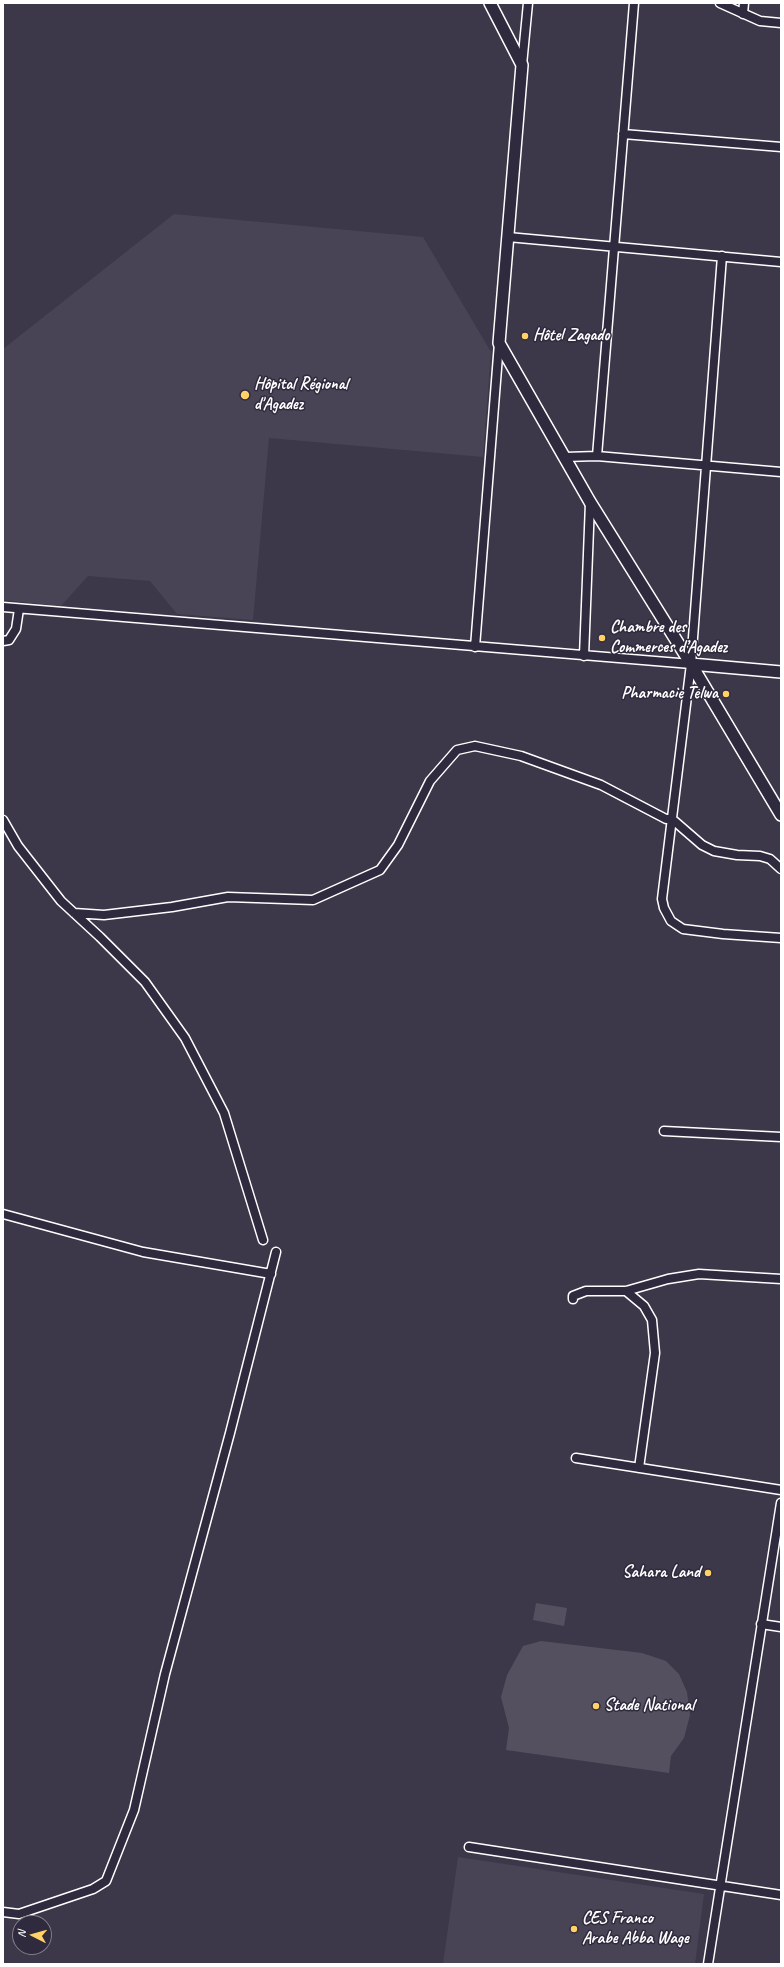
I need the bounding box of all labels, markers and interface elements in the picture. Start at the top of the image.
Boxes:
place label: Hôtel Zagado [533,326,609,346]
marker: Hôtel Zagado [520,331,530,341]
place label: Hôpital Régional d'Agadez [254,375,348,415]
marker: Hôpital Régional d'Agadez [239,389,251,401]
place label: Chambre des Commerces d’Agadez [610,618,727,658]
marker: Chambre des Commerces d’Agadez [597,633,607,643]
place label: Pharmacie Telwa [621,684,718,704]
marker: Pharmacie Telwa [721,689,731,699]
place label: Sahara Land [622,1563,700,1583]
marker: Sahara Land [703,1568,713,1578]
place label: Stade National [604,1696,694,1716]
marker: Stade National [591,1701,601,1711]
place label: CES Franco Arabe Abba Wage [582,1909,689,1949]
north arrow [12,1915,52,1955]
marker: CES Franco Arabe Abba Wage [569,1924,579,1934]
text: N [14,1930,28,1938]

